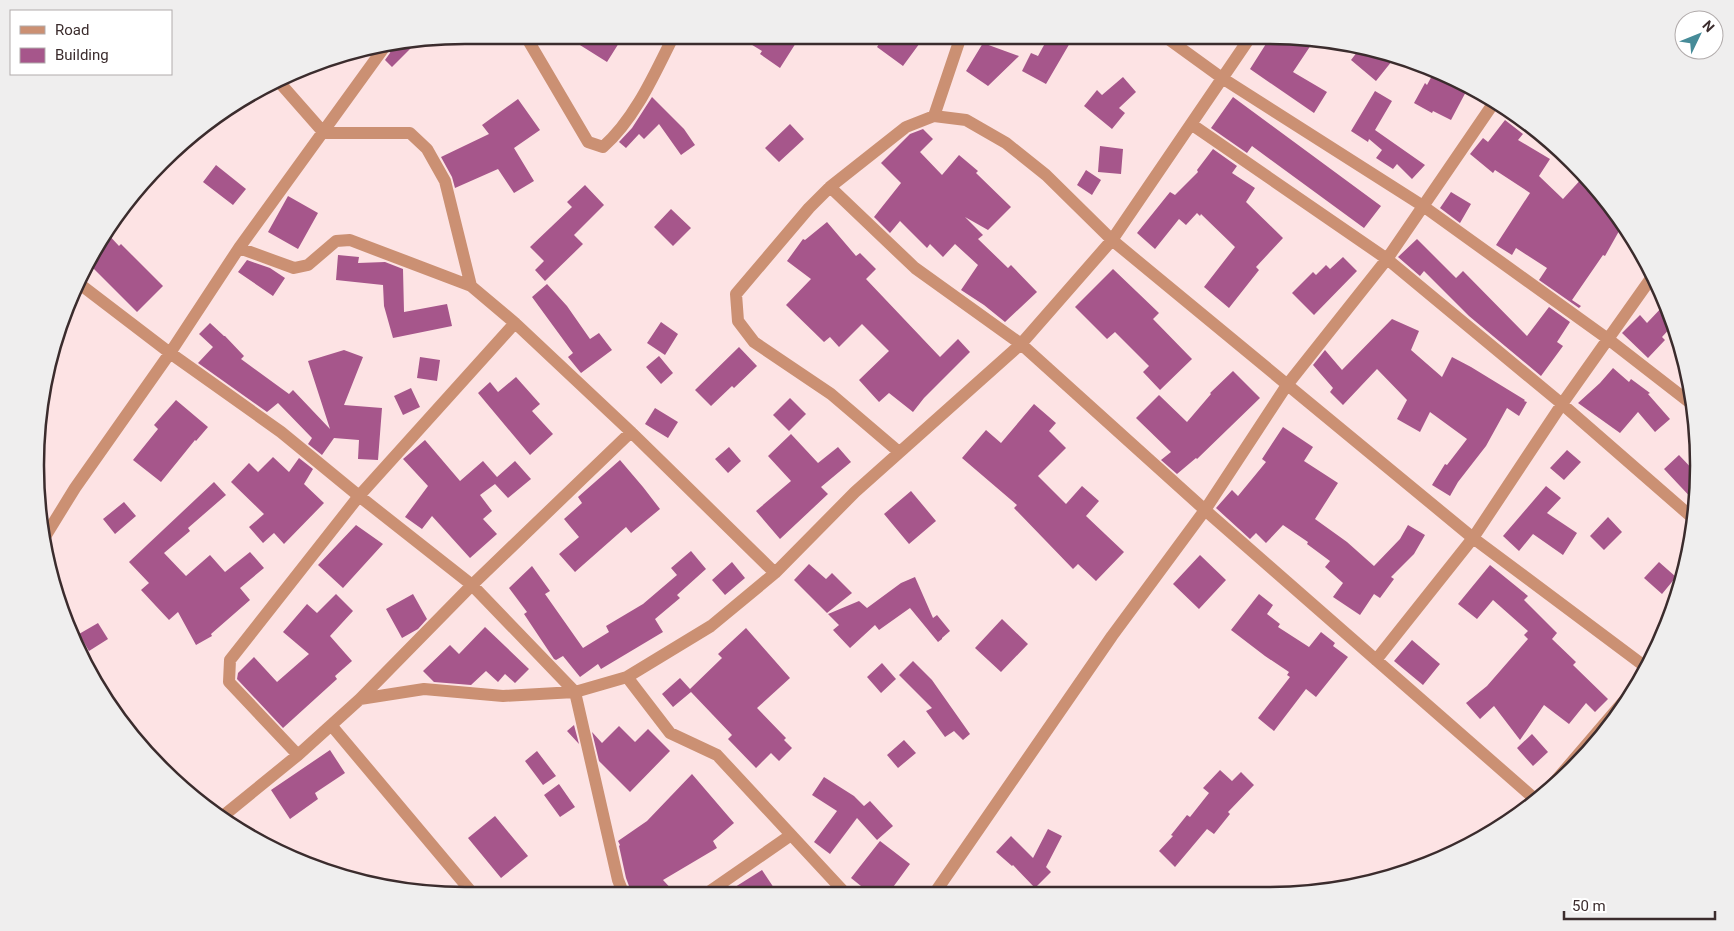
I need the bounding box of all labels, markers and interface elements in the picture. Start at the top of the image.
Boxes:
legend [10,10,172,75]
north arrow [1674,10,1724,60]
text: N [1699,17,1718,35]
text: Road [55,21,89,39]
text: Building [55,46,109,64]
scale bar [1564,888,1715,920]
text: 50 m [1572,897,1606,915]

